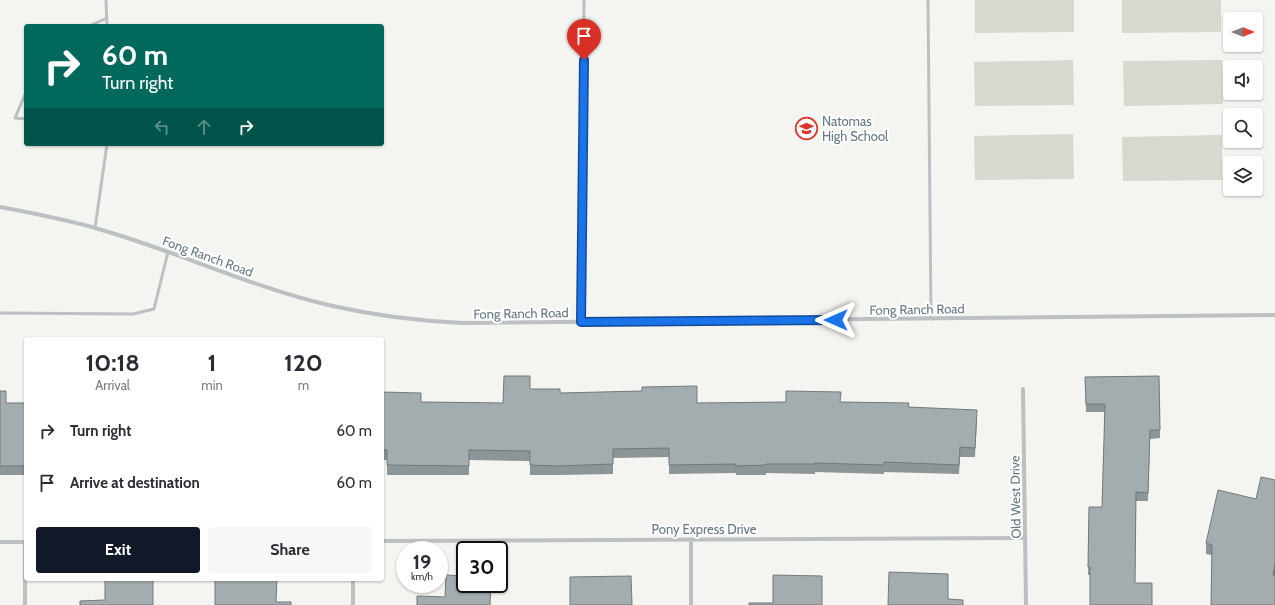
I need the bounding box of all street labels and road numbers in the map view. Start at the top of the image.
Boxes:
street label: Fong Ranch Road [160,232,256,280]
street label: Fong Ranch Road [869,300,965,318]
street label: Fong Ranch Road [473,304,569,322]
street label: Old West Drive [1006,455,1024,539]
street label: Pony Express Drive [651,521,757,537]

